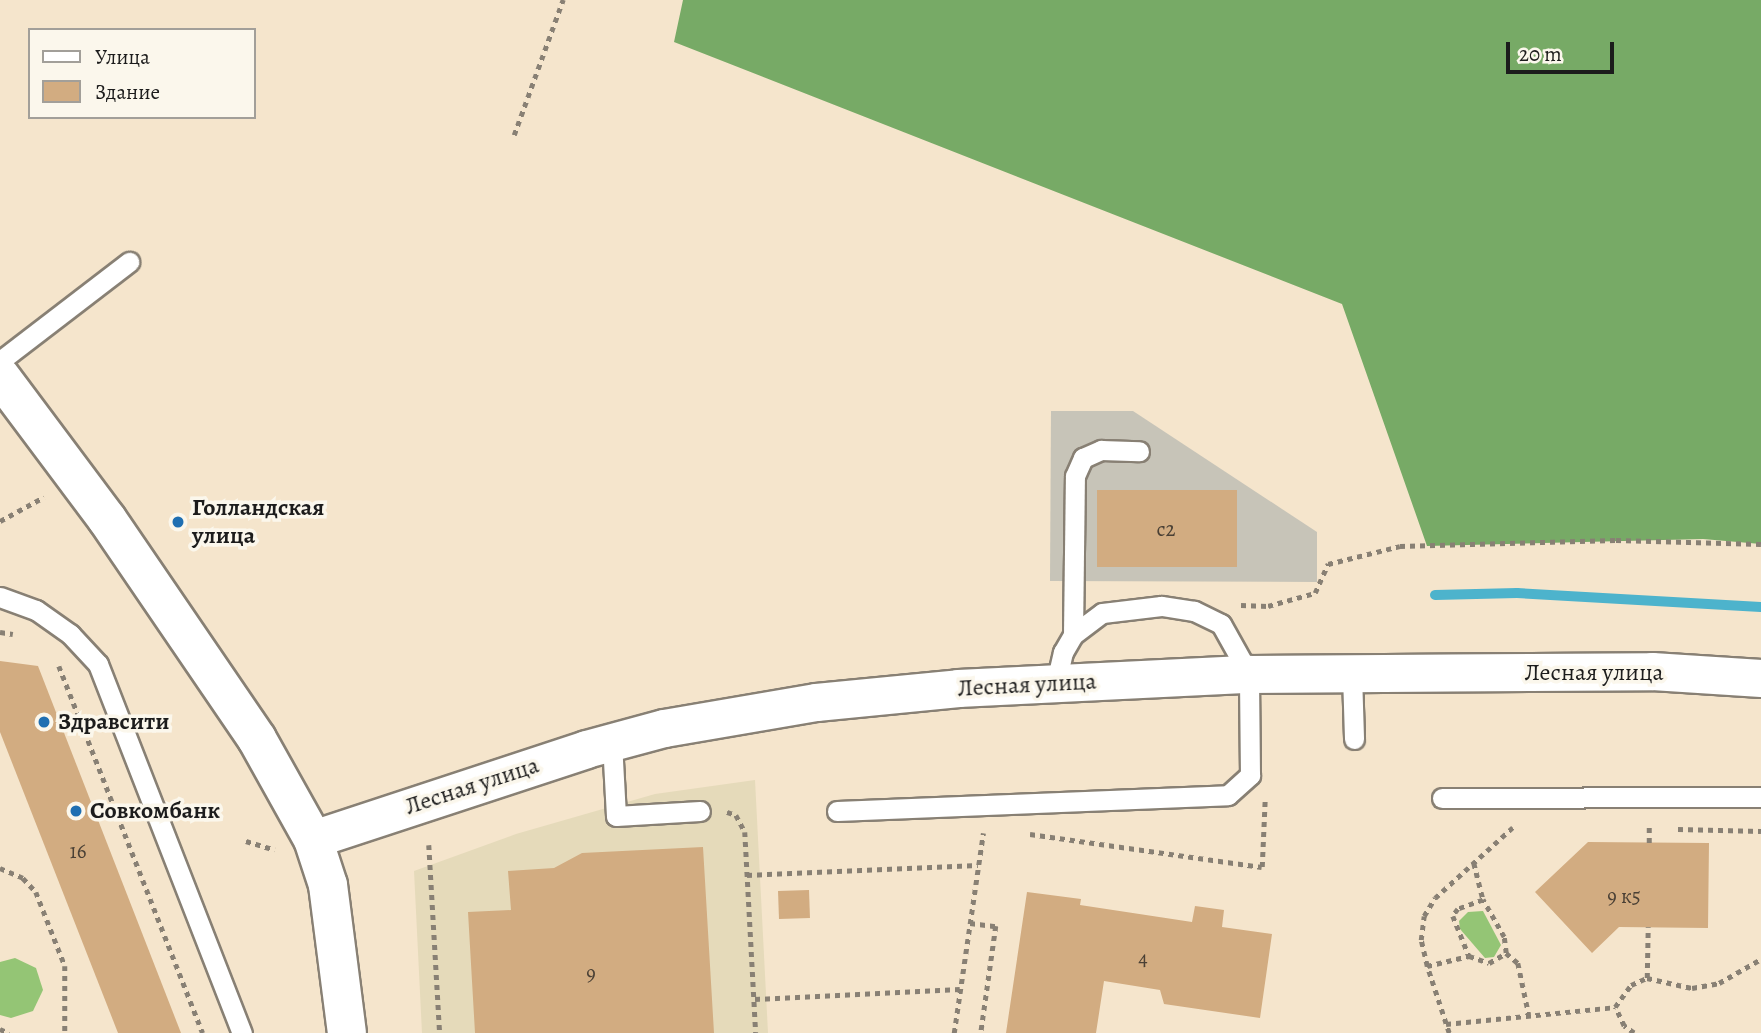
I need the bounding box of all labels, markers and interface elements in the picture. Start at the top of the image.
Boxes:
legend [28,28,256,119]
scale bar [1509,28,1618,72]
text: 20 m [1519,40,1562,68]
text: Улица [95,43,150,71]
text: Здание [95,78,160,106]
place label: Голландская улица [192,494,324,550]
marker: Голландская улица [170,514,186,530]
house number: с2 [1156,516,1176,542]
street label: Лесная улица [1524,659,1664,687]
street label: Лесная улица [957,667,1097,703]
place label: Здравсити [58,708,169,736]
marker: Здравсити [36,714,52,730]
street label: Лесная улица [401,751,543,821]
place label: Совкомбанк [90,797,220,825]
marker: Совкомбанк [68,803,84,819]
house number: 16 [70,838,86,864]
house number: 9 к5 [1607,883,1641,909]
house number: 4 [1138,945,1148,971]
house number: 9 [586,960,596,986]

